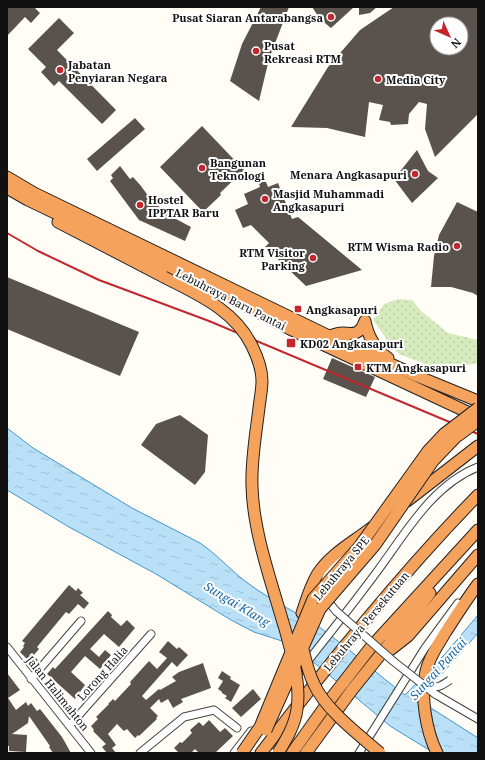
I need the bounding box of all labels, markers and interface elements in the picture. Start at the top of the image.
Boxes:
place label: Pusat Siaran Antarabangsa [172,10,323,25]
marker: Pusat Siaran Antarabangsa [326,12,336,22]
north arrow [429,16,469,56]
text: N [448,35,465,52]
place label: Pusat Rekreasi RTM [264,38,342,66]
marker: Pusat Rekreasi RTM [251,46,261,56]
place label: Jabatan Penyiaran Negara [67,57,168,85]
marker: Jabatan Penyiaran Negara [55,65,65,75]
place label: Media City [386,72,446,87]
marker: Media City [373,74,383,84]
place label: Bangunan Teknologi [210,155,267,183]
marker: Bangunan Teknologi [197,163,207,173]
place label: Menara Angkasapuri [290,167,407,182]
marker: Menara Angkasapuri [410,169,420,179]
place label: Masjid Muhammadi Angkasapuri [273,186,384,214]
place label: Hostel IPPTAR Baru [148,192,220,220]
marker: Masjid Muhammadi Angkasapuri [260,194,270,204]
marker: Hostel IPPTAR Baru [135,200,145,210]
place label: RTM Wisma Radio [347,239,449,254]
marker: RTM Wisma Radio [452,241,462,251]
place label: RTM Visitor Parking [239,245,306,273]
marker: RTM Visitor Parking [308,253,318,263]
street label: Lebuhraya Baru Pantai [173,265,289,334]
place label: Angkasapuri [306,302,377,317]
marker: Angkasapuri [293,304,303,314]
place label: KD02 Angkasapuri [300,336,403,351]
marker: KD02 Angkasapuri [285,337,297,349]
place label: KTM Angkasapuri [366,360,466,375]
marker: KTM Angkasapuri [353,362,363,372]
street label: Lebuhraya SPE [310,533,372,603]
street label: Lebuhraya Persekutuan [320,568,412,674]
water label: Sungai Klang [201,578,274,631]
water label: Sungai Pantai [406,634,471,704]
street label: Lorong Halia [73,642,131,704]
street label: Jalan Halimahton [22,652,93,734]

